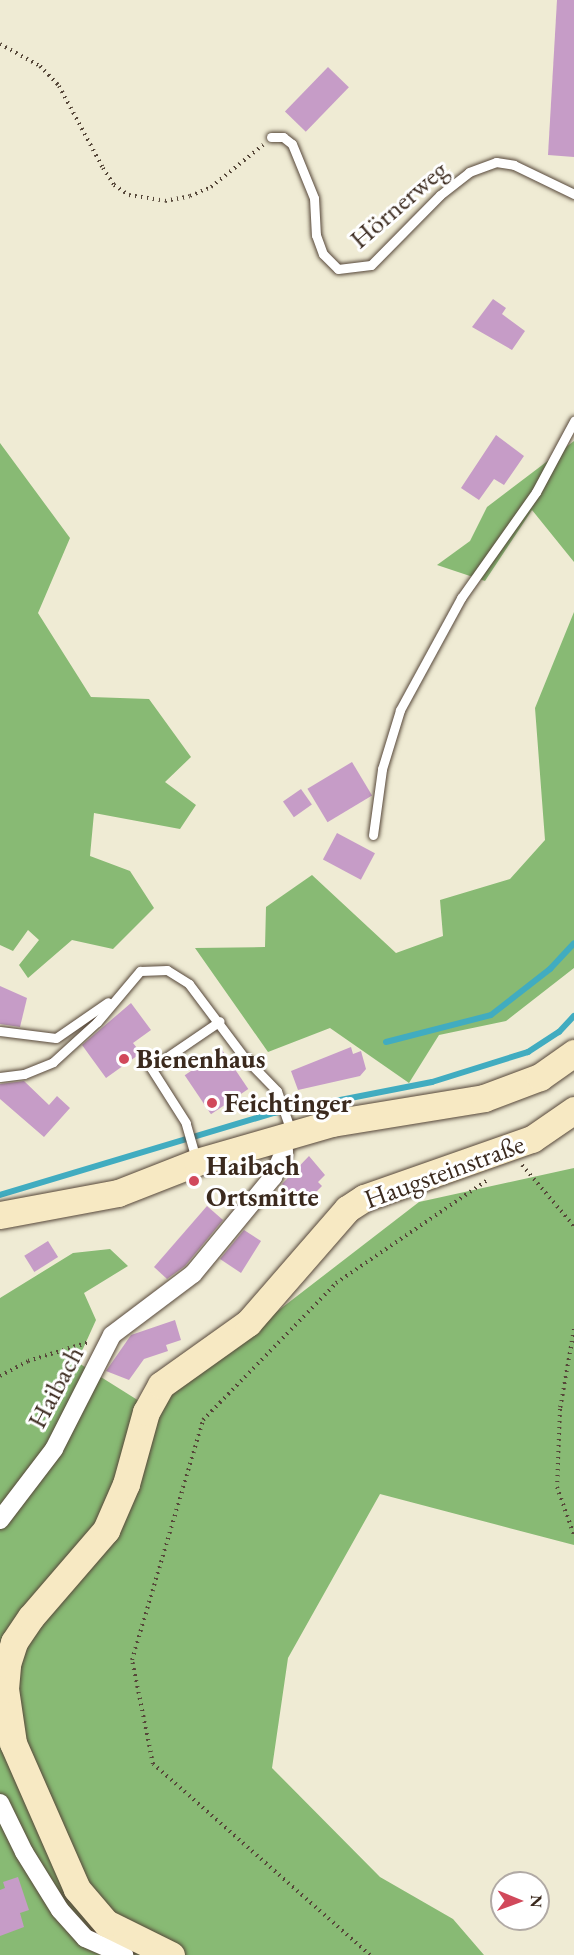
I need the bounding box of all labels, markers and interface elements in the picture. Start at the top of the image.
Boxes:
street label: Hörnerweg [343,153,453,255]
place label: Bienenhaus [136,1043,265,1075]
marker: Bienenhaus [117,1052,131,1066]
place label: Feichtinger [224,1087,352,1119]
marker: Feichtinger [205,1096,219,1110]
street label: Haugsteinstraße [359,1127,529,1215]
place label: Haibach Ortsmitte [206,1149,319,1212]
marker: Haibach Ortsmitte [187,1174,201,1188]
street label: Haibach [20,1340,90,1434]
north arrow [490,1871,550,1931]
text: N [526,1895,547,1908]

